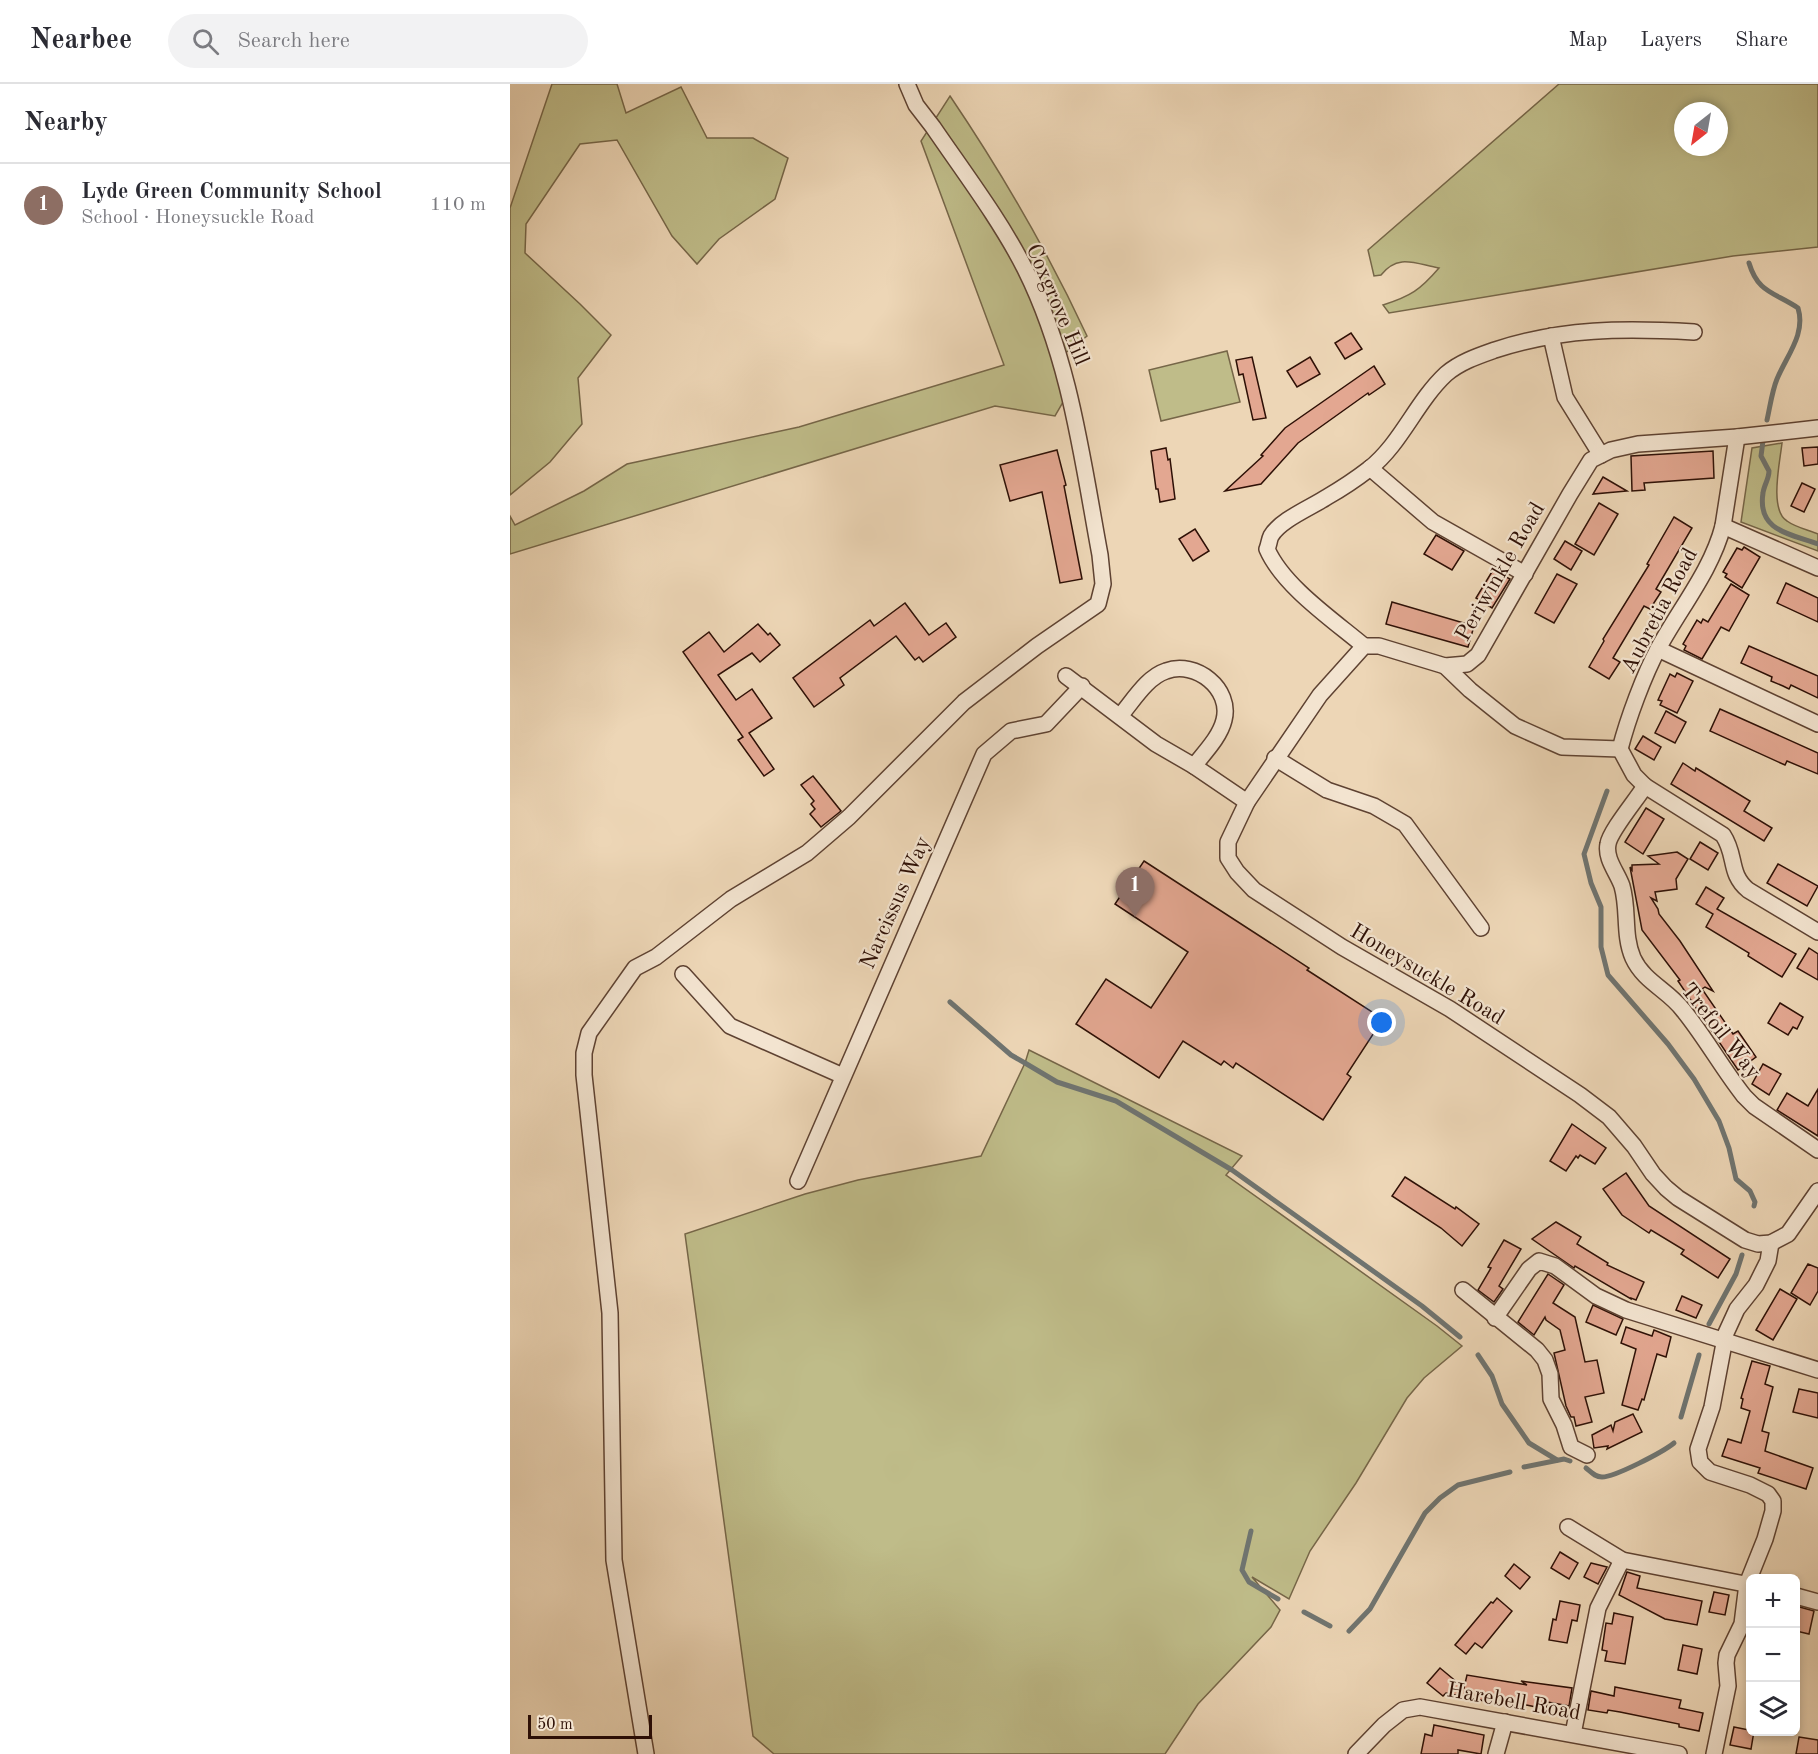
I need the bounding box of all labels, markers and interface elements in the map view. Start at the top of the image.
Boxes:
search box [168,14,588,68]
icon: search [189,25,222,58]
text: Nearbee [30,27,132,55]
text: Search here [237,30,350,52]
text: Map [1568,30,1607,51]
text: Layers [1640,30,1702,51]
text: Share [1735,30,1788,51]
north arrow [1674,102,1728,156]
text: Nearby [24,110,108,136]
text: Lyde Green Community School [81,181,382,203]
text: 1 [38,195,49,215]
text: 110 m [430,195,486,215]
text: School · Honeysuckle Road [81,208,315,228]
street label: Coxgrove Hill [1022,241,1093,369]
street label: Periwinkle Road [1452,499,1549,645]
street label: Aubretia Road [1618,545,1702,677]
street label: Narcissus Way [857,833,935,973]
pin: 1 [1116,868,1154,917]
street label: Honeysuckle Road [1346,920,1508,1029]
street label: Trefoil Way [1676,979,1765,1084]
your location [1367,1008,1396,1037]
map controls [1746,1574,1800,1736]
button: + [1746,1574,1800,1628]
button: − [1746,1628,1800,1682]
street label: Harebell Road [1445,1679,1582,1725]
button: layers [1746,1682,1800,1736]
scale bar [528,1712,652,1740]
text: 50 m [537,1717,573,1733]

